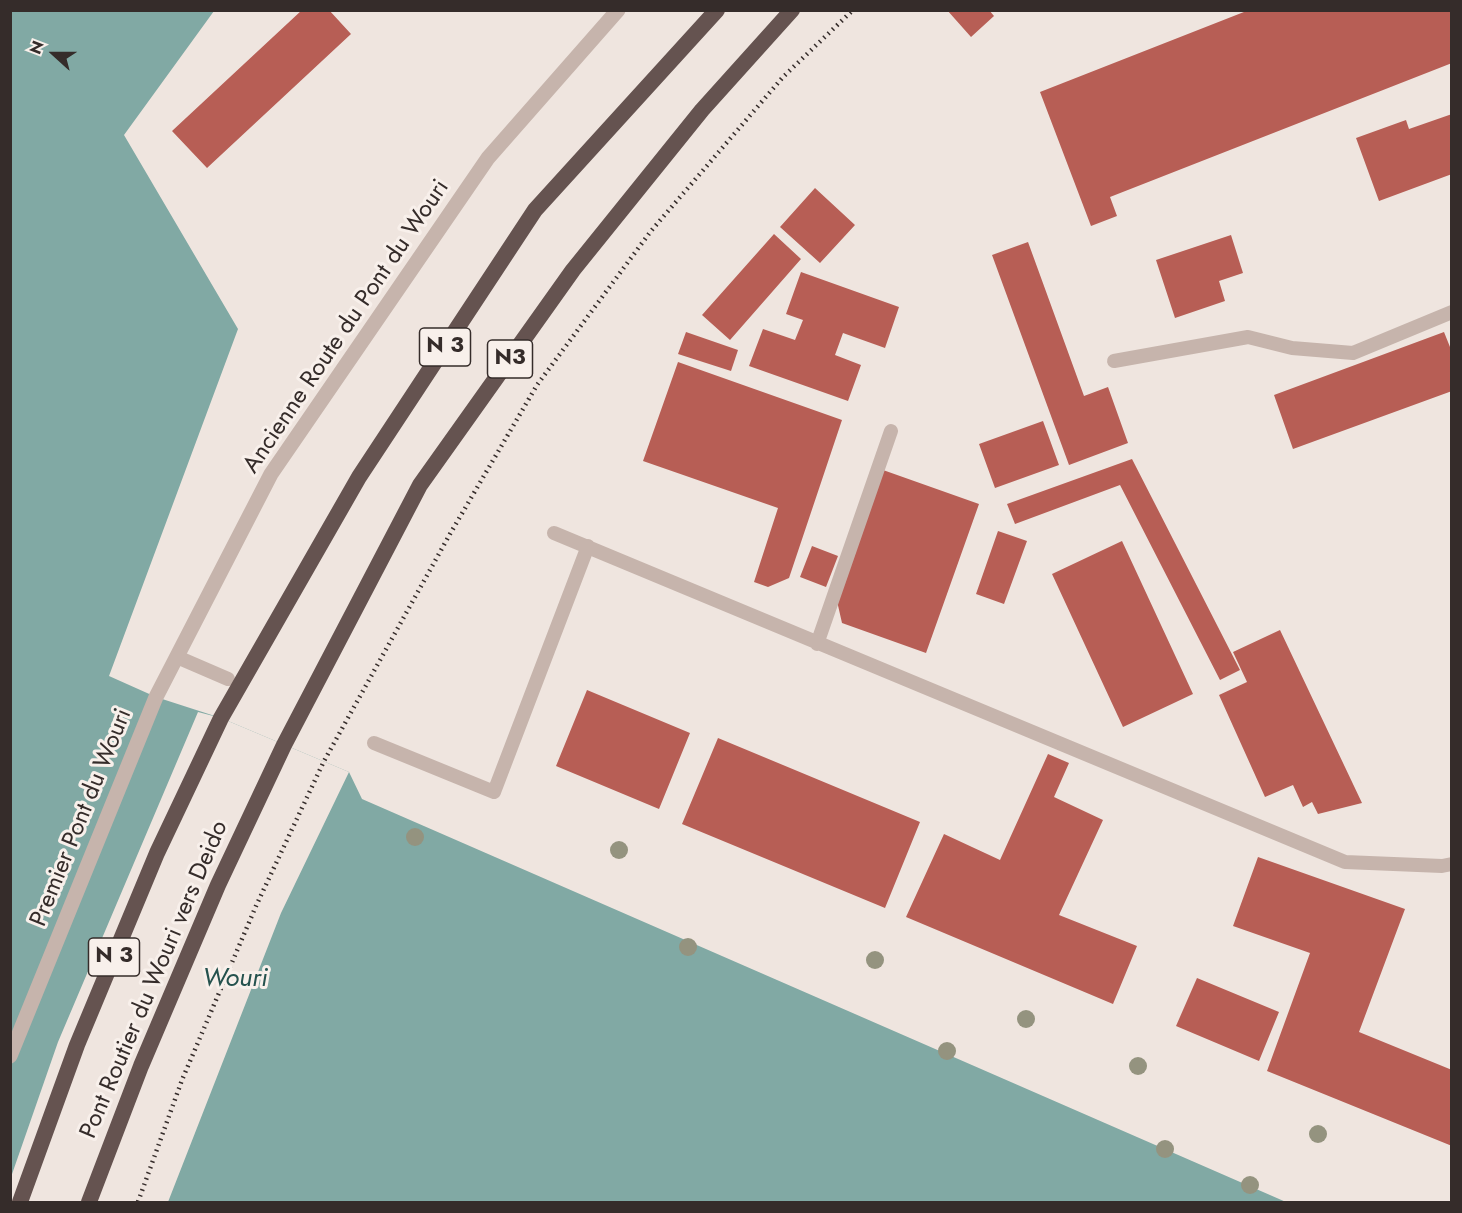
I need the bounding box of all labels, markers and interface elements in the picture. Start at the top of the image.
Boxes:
north arrow [24,24,84,84]
text: N [24,37,50,57]
street label: Ancienne Route du Pont du Wouri [238,175,456,479]
road number: N 3 [420,328,470,366]
road number: N3 [488,340,532,378]
street label: Premier Pont du Wouri [25,705,139,931]
street label: Pont Routier du Wouri vers Deido [75,817,235,1143]
road number: N 3 [88,938,140,976]
water label: Wouri [202,964,268,996]

